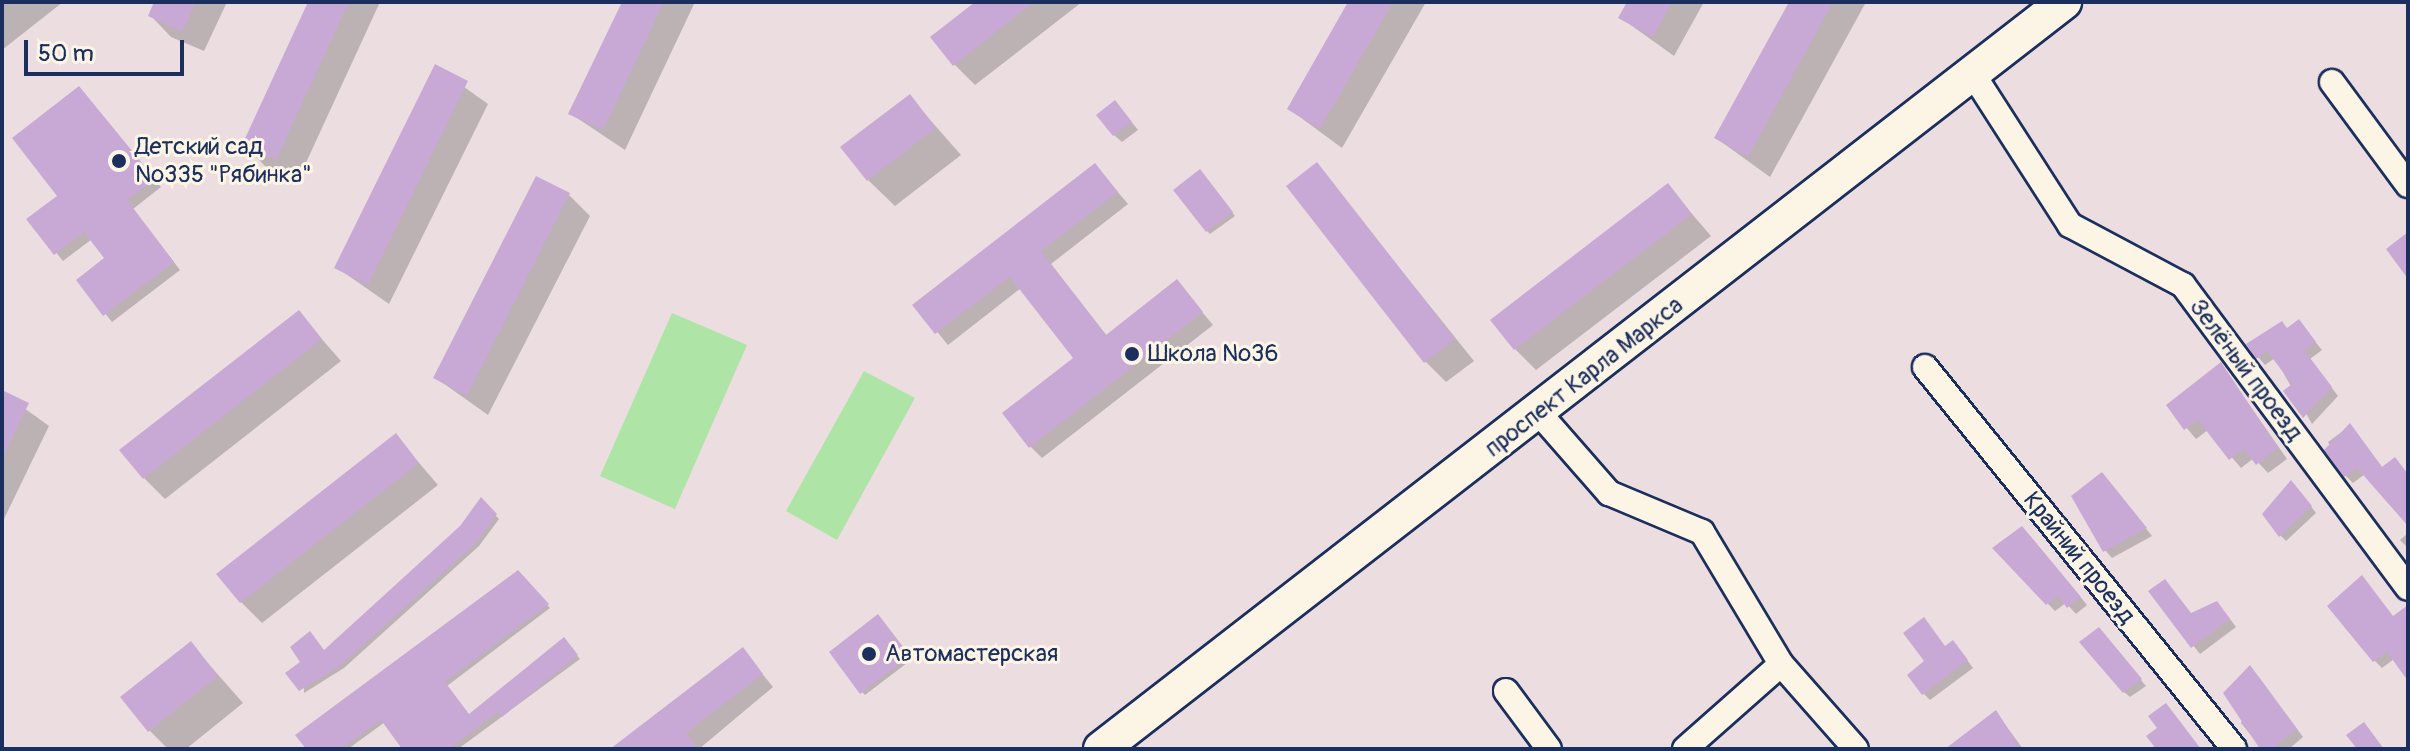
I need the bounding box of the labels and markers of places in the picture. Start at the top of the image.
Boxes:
place label: Детский сад №335 "Рябинка" [135,133,312,189]
marker: Детский сад №335 "Рябинка" [110,152,128,170]
place label: Школа №36 [1148,340,1278,368]
marker: Школа №36 [1123,345,1141,363]
place label: Автомастерская [885,640,1058,668]
marker: Автомастерская [860,645,878,663]

